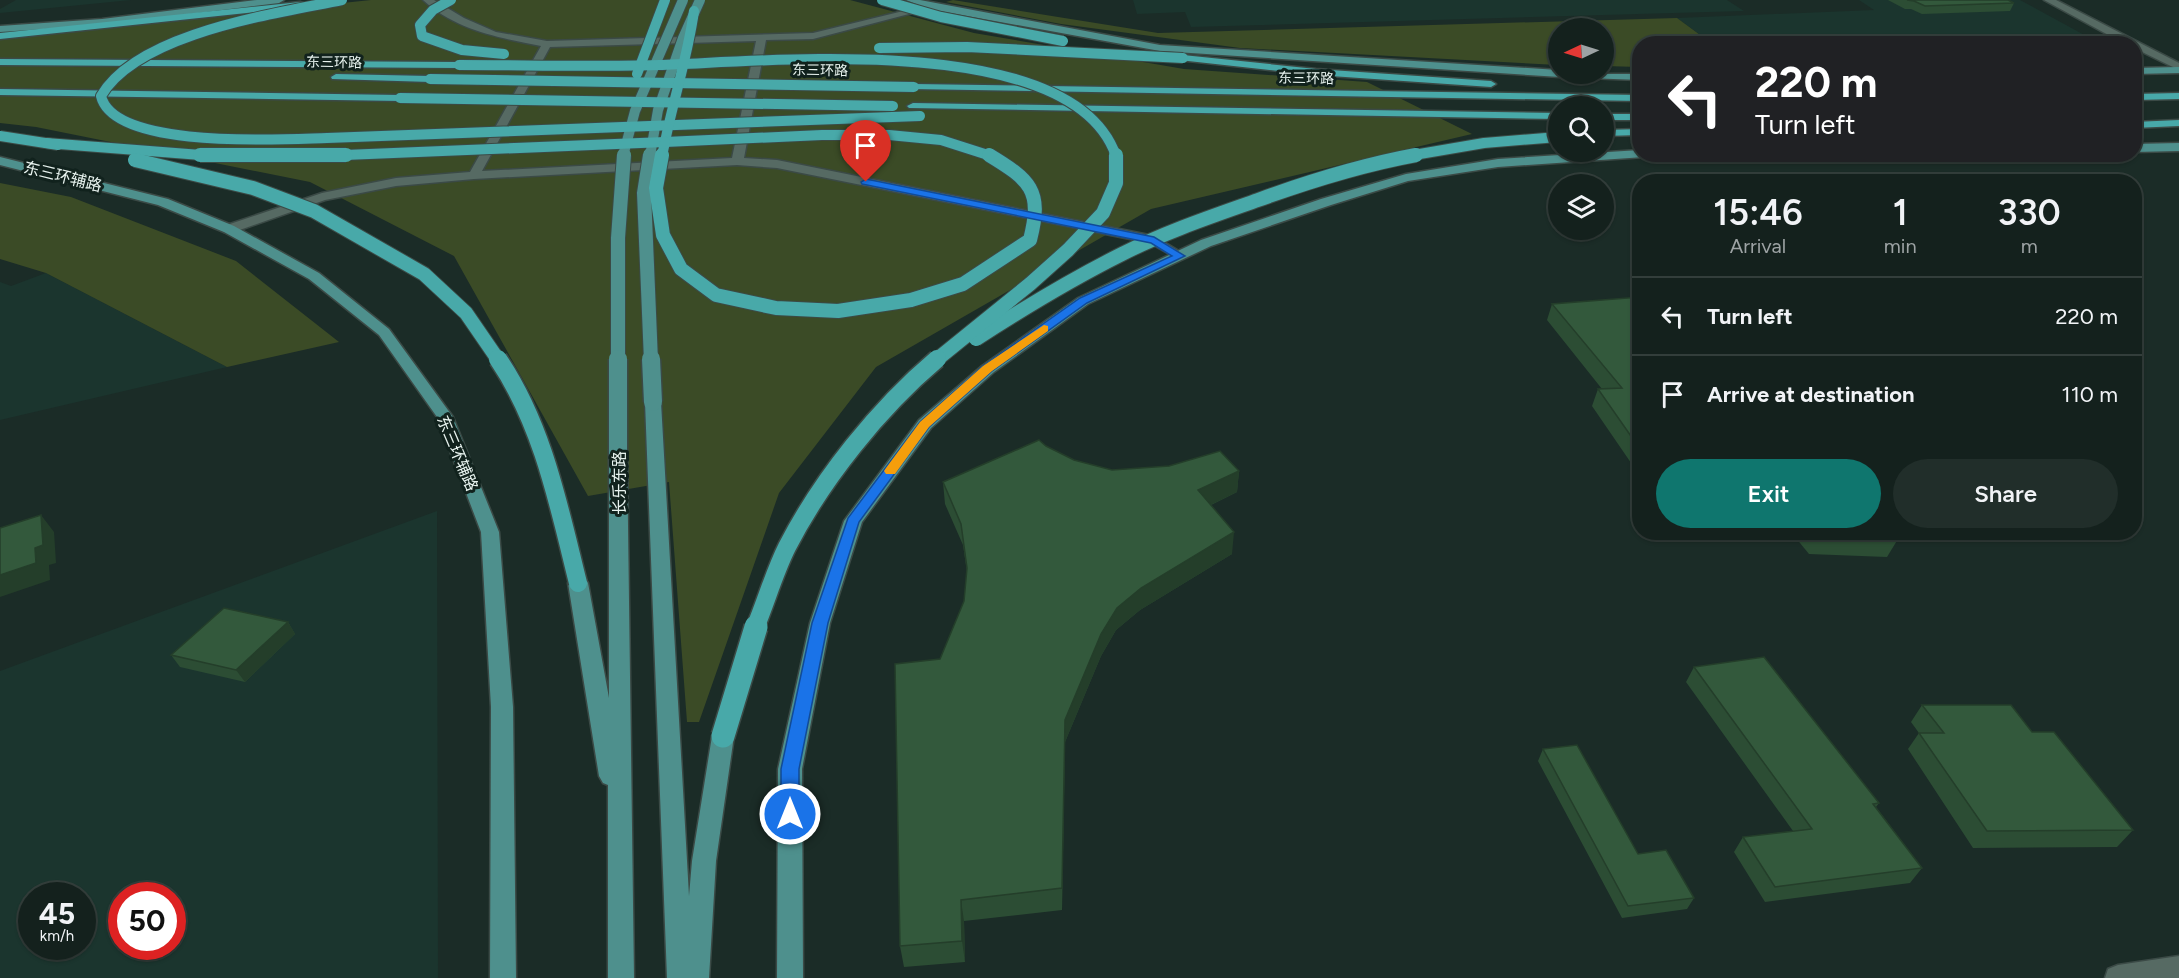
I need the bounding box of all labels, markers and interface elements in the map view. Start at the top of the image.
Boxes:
north arrow [1548,18,1614,84]
map controls [1548,18,1614,240]
street label: 东三环路 [306,54,362,71]
text: 220 m [1755,57,1877,108]
icon: left [1656,60,1734,138]
street label: 东三环路 [792,62,848,79]
street label: 东三环路 [1278,70,1334,87]
button: search [1548,96,1614,162]
text: Turn left [1755,108,1855,141]
pin [840,120,891,182]
icon: arrive [849,129,882,162]
street label: 东三环辅路 [22,158,104,195]
button: layers [1548,174,1614,240]
text: 15:46 [1713,191,1803,234]
text: 1 [1893,191,1908,234]
text: 330 [1998,191,2061,234]
text: Arrival [1730,234,1786,258]
text: min [1884,234,1917,258]
text: m [2021,234,2038,258]
icon: left [1656,300,1689,333]
text: Turn left [1707,303,1793,330]
text: 220 m [2055,303,2118,330]
icon: arrive [1656,378,1689,411]
text: Arrive at destination [1707,381,1915,408]
text: 110 m [2062,381,2118,408]
street label: 东三环辅路 [433,413,482,494]
street label: 长乐东路 [610,451,629,515]
button: Exit [1656,459,1881,528]
button: Share [1893,459,2118,528]
position arrow [758,782,822,846]
speed limit sign: 50 [108,882,186,960]
text: 45 [39,895,75,932]
text: km/h [40,927,74,945]

